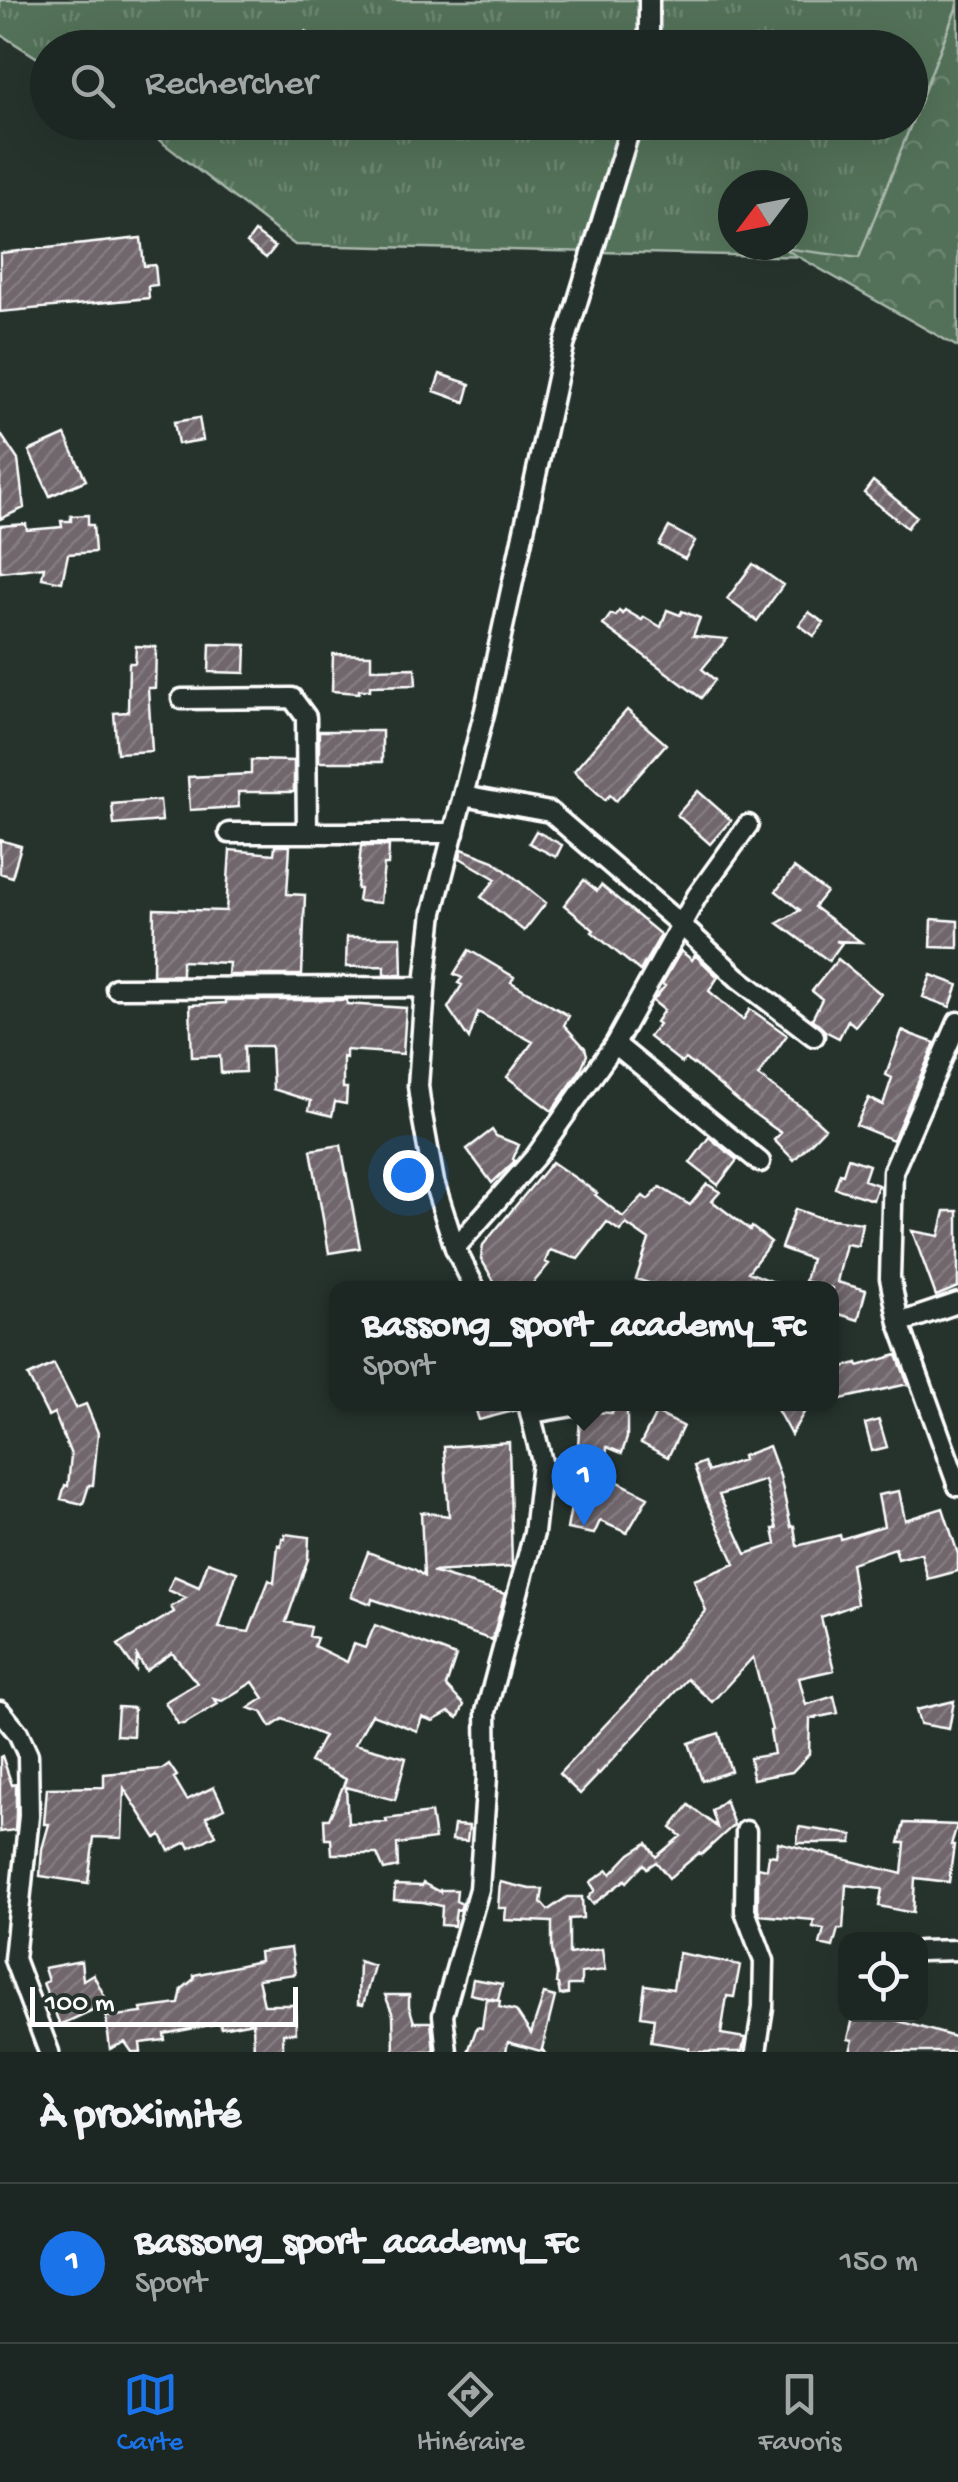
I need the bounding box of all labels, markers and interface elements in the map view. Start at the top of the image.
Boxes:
search box [30,30,928,140]
icon: search [65,58,120,113]
text: Rechercher [145,63,317,107]
north arrow [718,170,808,260]
your location [383,1150,434,1201]
popup [329,1281,839,1411]
text: Bassong_sport_academy_Fc [363,1305,805,1349]
text: Sport [363,1349,434,1387]
pin: 1 [552,1444,616,1526]
map controls [838,1932,928,2022]
button: locate [838,1932,928,2022]
scale bar [30,1982,298,2026]
text: 100 m [45,1988,115,2021]
text: À proximité [40,2093,241,2142]
text: Bassong_sport_academy_Fc [135,2222,578,2266]
text: 1 [66,2244,79,2282]
text: 150 m [840,2244,918,2282]
text: Sport [135,2266,207,2304]
tab: Carte [117,2367,183,2460]
tab: Itinéraire [417,2367,525,2460]
tab: Favoris [758,2367,841,2460]

